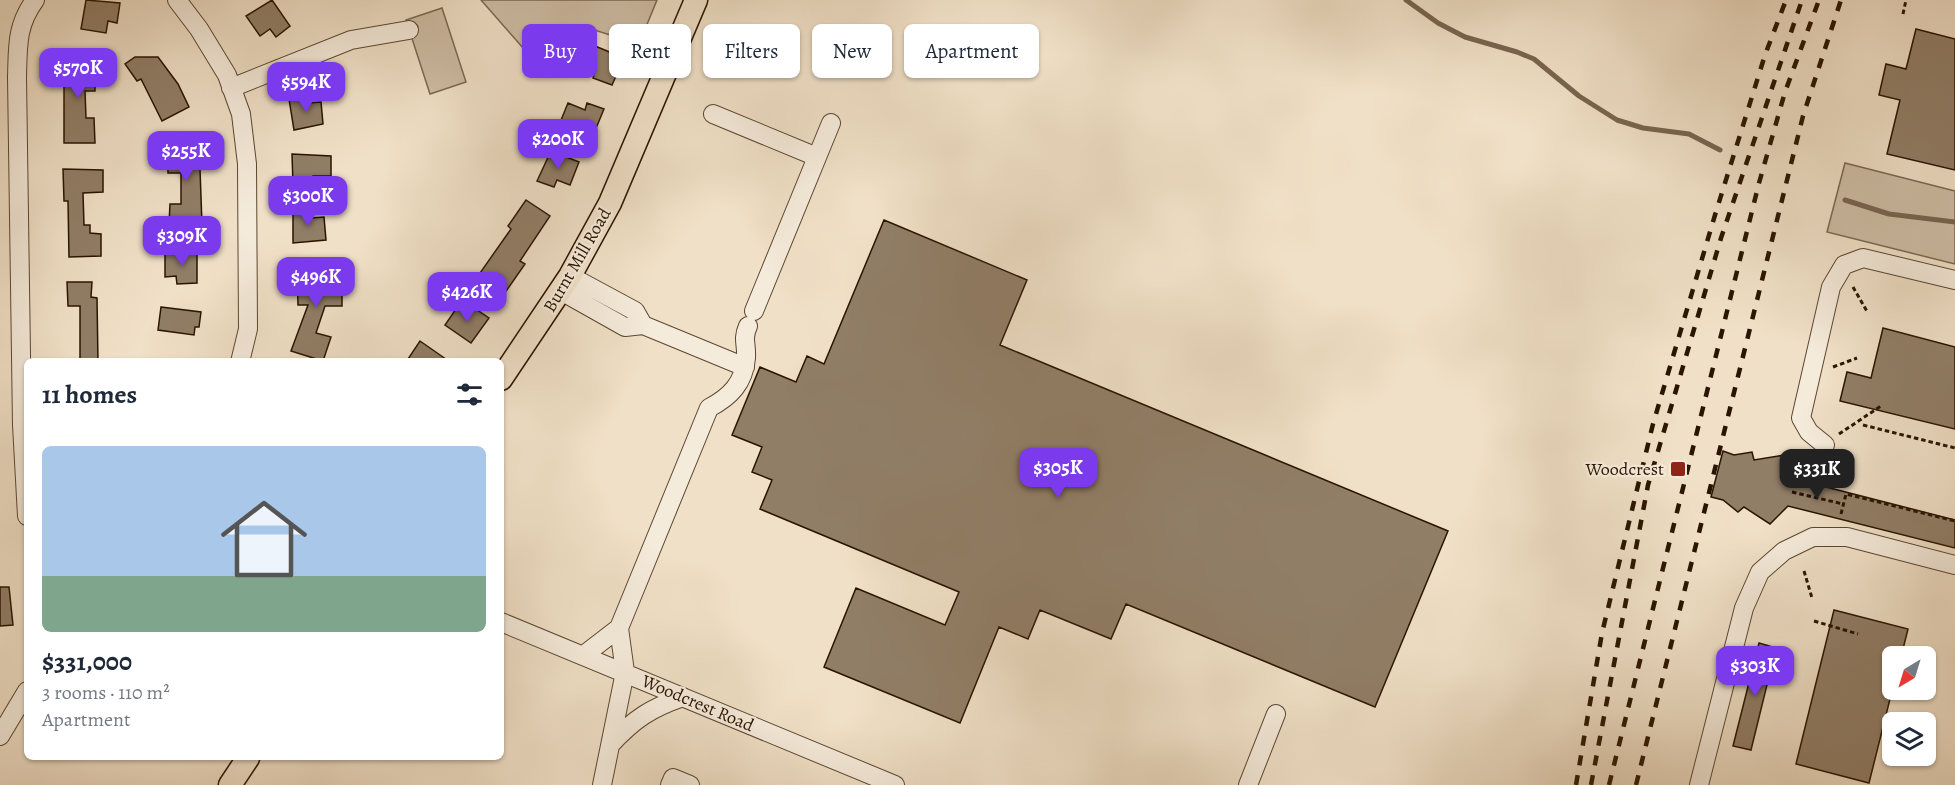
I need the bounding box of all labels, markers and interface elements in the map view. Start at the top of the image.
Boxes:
chip: Buy [522,24,597,78]
chip: Rent [609,24,691,78]
chip: Filters [703,24,800,78]
chip: New [812,24,892,78]
chip: Apartment [904,24,1039,78]
pin: $570K [36,48,120,99]
text: $570K [53,54,103,81]
pin: $594K [264,62,348,113]
text: $594K [281,68,331,95]
pin: $200K [516,119,600,170]
text: $200K [532,125,584,152]
pin: $255K [144,131,228,182]
text: $255K [161,137,211,164]
pin: $300K [266,176,350,227]
text: $300K [282,182,334,209]
street label: Burnt Mill Road [537,203,617,317]
pin: $309K [140,216,224,267]
text: $309K [157,222,207,249]
pin: $496K [274,257,358,308]
text: $496K [291,263,341,290]
pin: $426K [425,272,509,323]
text: $426K [442,278,492,305]
text: 11 homes [42,377,137,412]
icon: filters [453,378,486,411]
pin: $305K [1016,448,1100,499]
pin: $331K [1775,449,1859,500]
text: $305K [1033,454,1083,481]
text: $331K [1794,455,1840,482]
place label: Woodcrest [1584,457,1664,481]
marker: Woodcrest [1669,460,1687,478]
icon: home [210,485,318,593]
text: $331,000 [42,644,132,679]
pin: $303K [1713,646,1797,697]
north arrow [1882,646,1936,700]
map controls [1882,646,1936,766]
text: $303K [1730,652,1780,679]
street label: Woodcrest Road [637,668,758,738]
text: 3 rooms · 110 m² [42,679,170,706]
text: Apartment [42,706,131,733]
button: layers [1882,712,1936,766]

